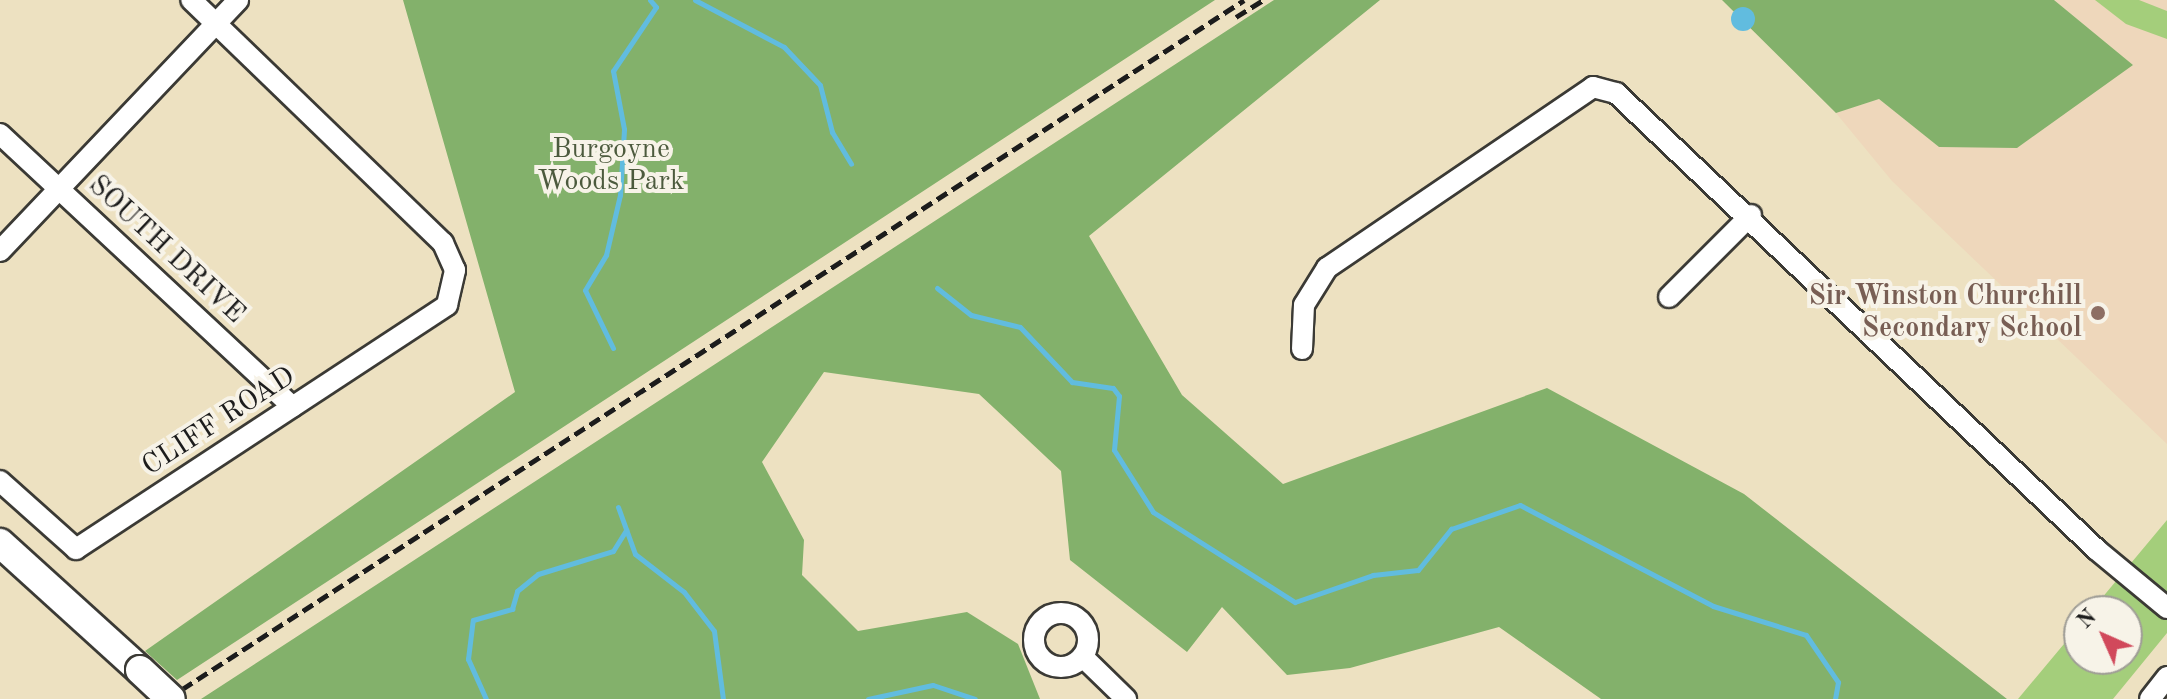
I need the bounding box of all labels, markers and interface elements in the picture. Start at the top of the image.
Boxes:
park label: Burgoyne Woods Park [537,133,685,199]
street label: SOUTH DRIVE [81,169,251,331]
place label: Sir Winston Churchill Secondary School [1808,280,2082,346]
marker: Sir Winston Churchill Secondary School [2089,304,2107,322]
street label: CLIFF ROAD [136,360,302,484]
north arrow [2063,595,2143,675]
text: N [2074,606,2101,633]

